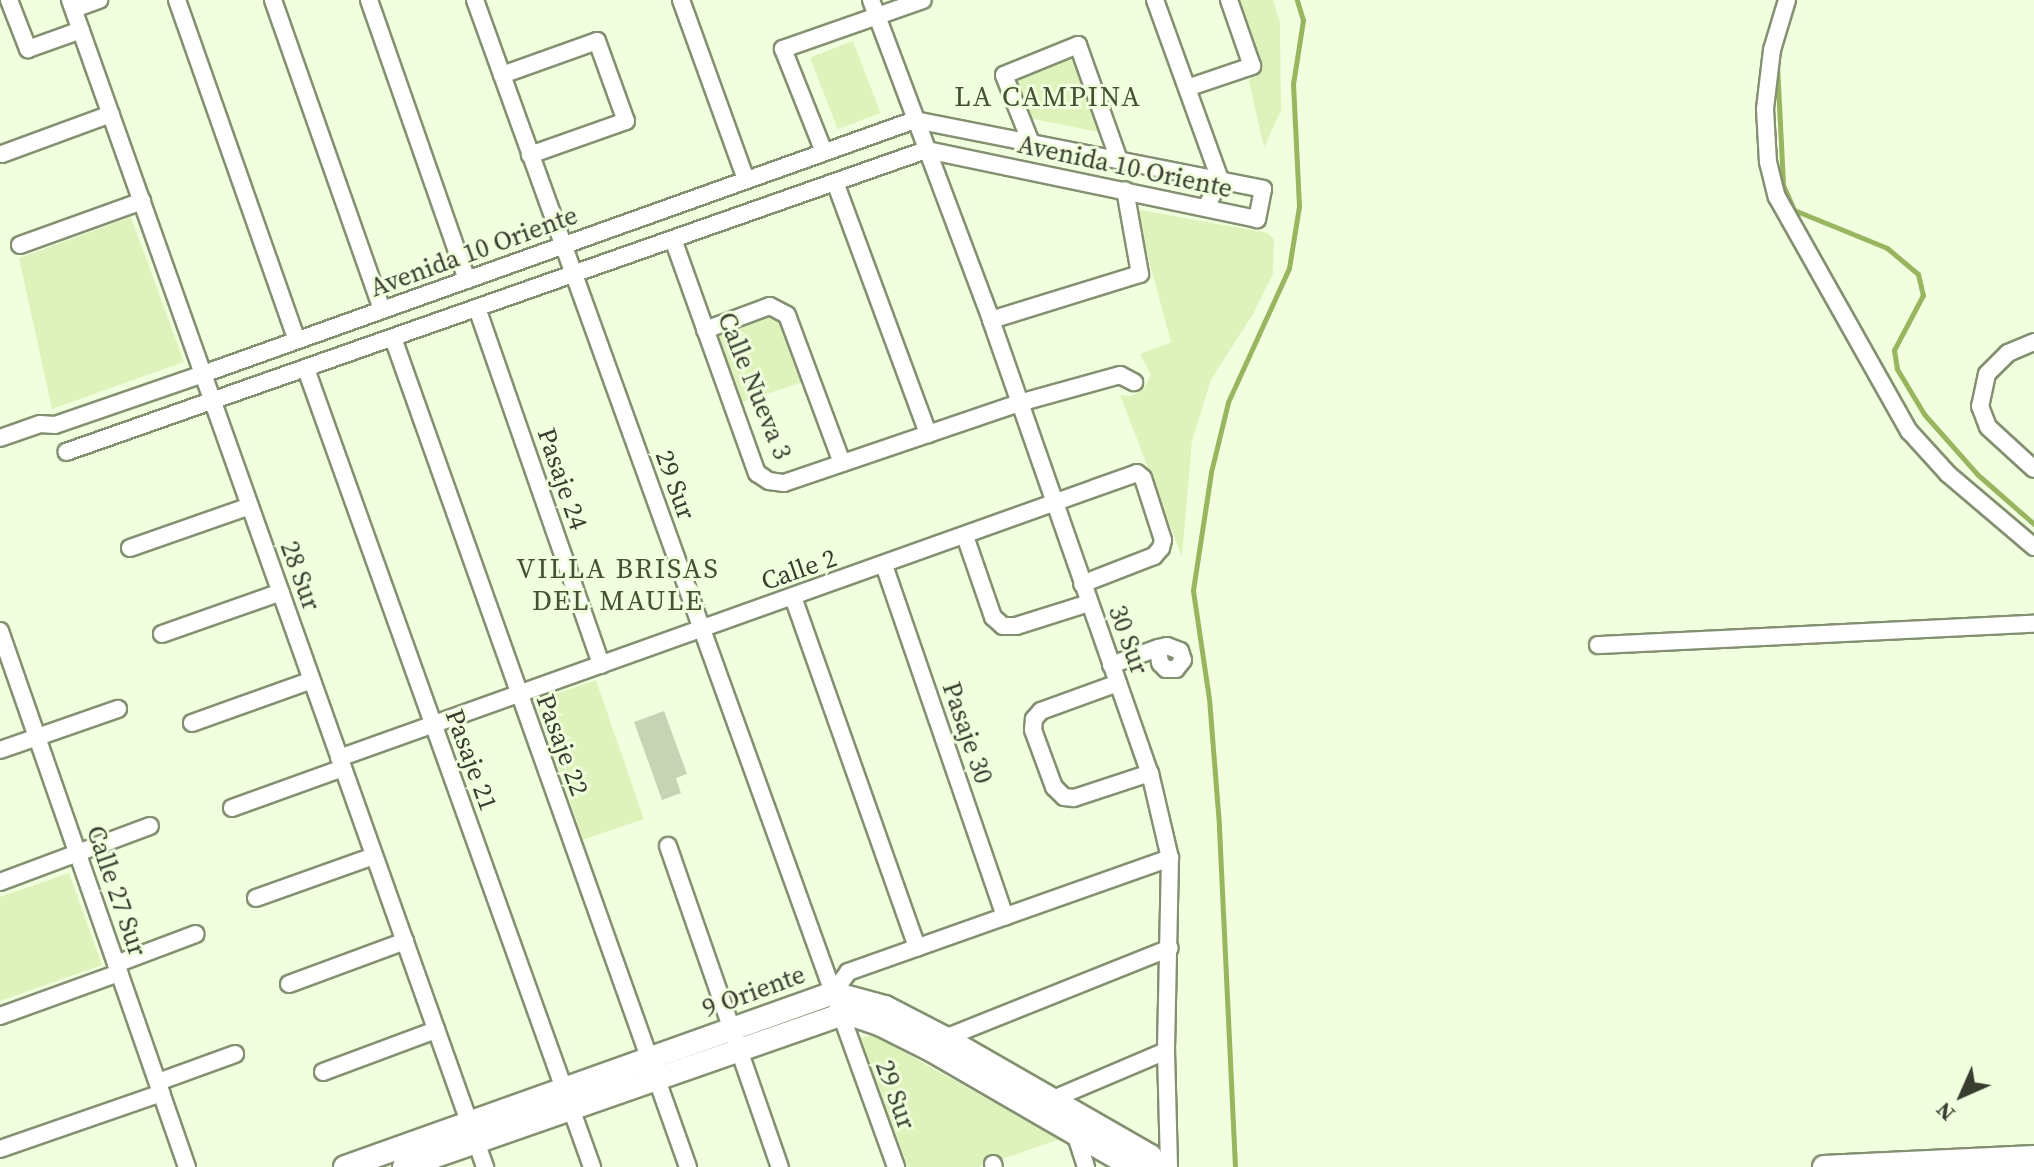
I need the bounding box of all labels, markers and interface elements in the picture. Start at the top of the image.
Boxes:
district label: LA CAMPINA [954,79,1142,113]
street label: Avenida 10 Oriente [1015,129,1235,205]
street label: Avenida 10 Oriente [366,200,582,304]
street label: Calle Nueva 3 [710,308,798,464]
street label: Pasaje 24 [530,424,594,534]
street label: 29 Sur [648,446,702,524]
street label: 28 Sur [273,537,327,615]
street label: Calle 2 [757,543,841,597]
district label: VILLA BRISAS DEL MAULE [516,551,720,617]
street label: 30 Sur [1101,601,1155,679]
street label: Pasaje 30 [935,678,999,788]
street label: Pasaje 22 [529,690,595,800]
street label: Pasaje 21 [438,705,504,815]
street label: Calle 27 Sur [79,822,153,960]
street label: 9 Oriente [698,959,810,1025]
north arrow [1922,1055,2002,1135]
street label: 29 Sur [868,1056,922,1134]
text: N [1929,1096,1961,1128]

